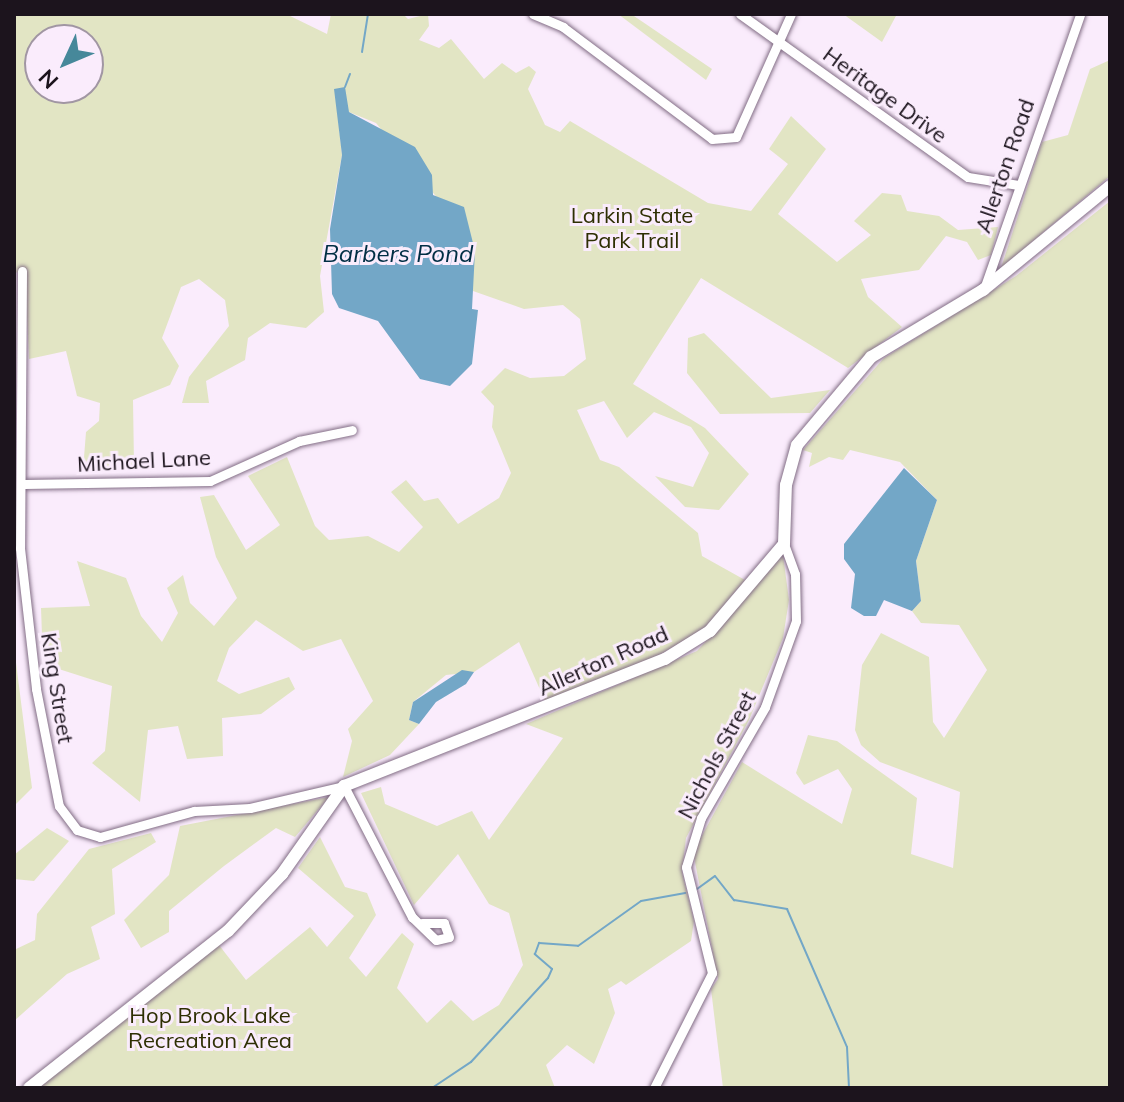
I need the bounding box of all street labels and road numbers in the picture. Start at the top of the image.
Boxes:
street label: Heritage Drive [818,41,952,149]
street label: Allerton Road [970,96,1040,236]
street label: Michael Lane [76,444,212,478]
street label: Allerton Road [534,620,672,702]
street label: King Street [35,631,79,745]
street label: Nichols Street [672,687,762,823]

